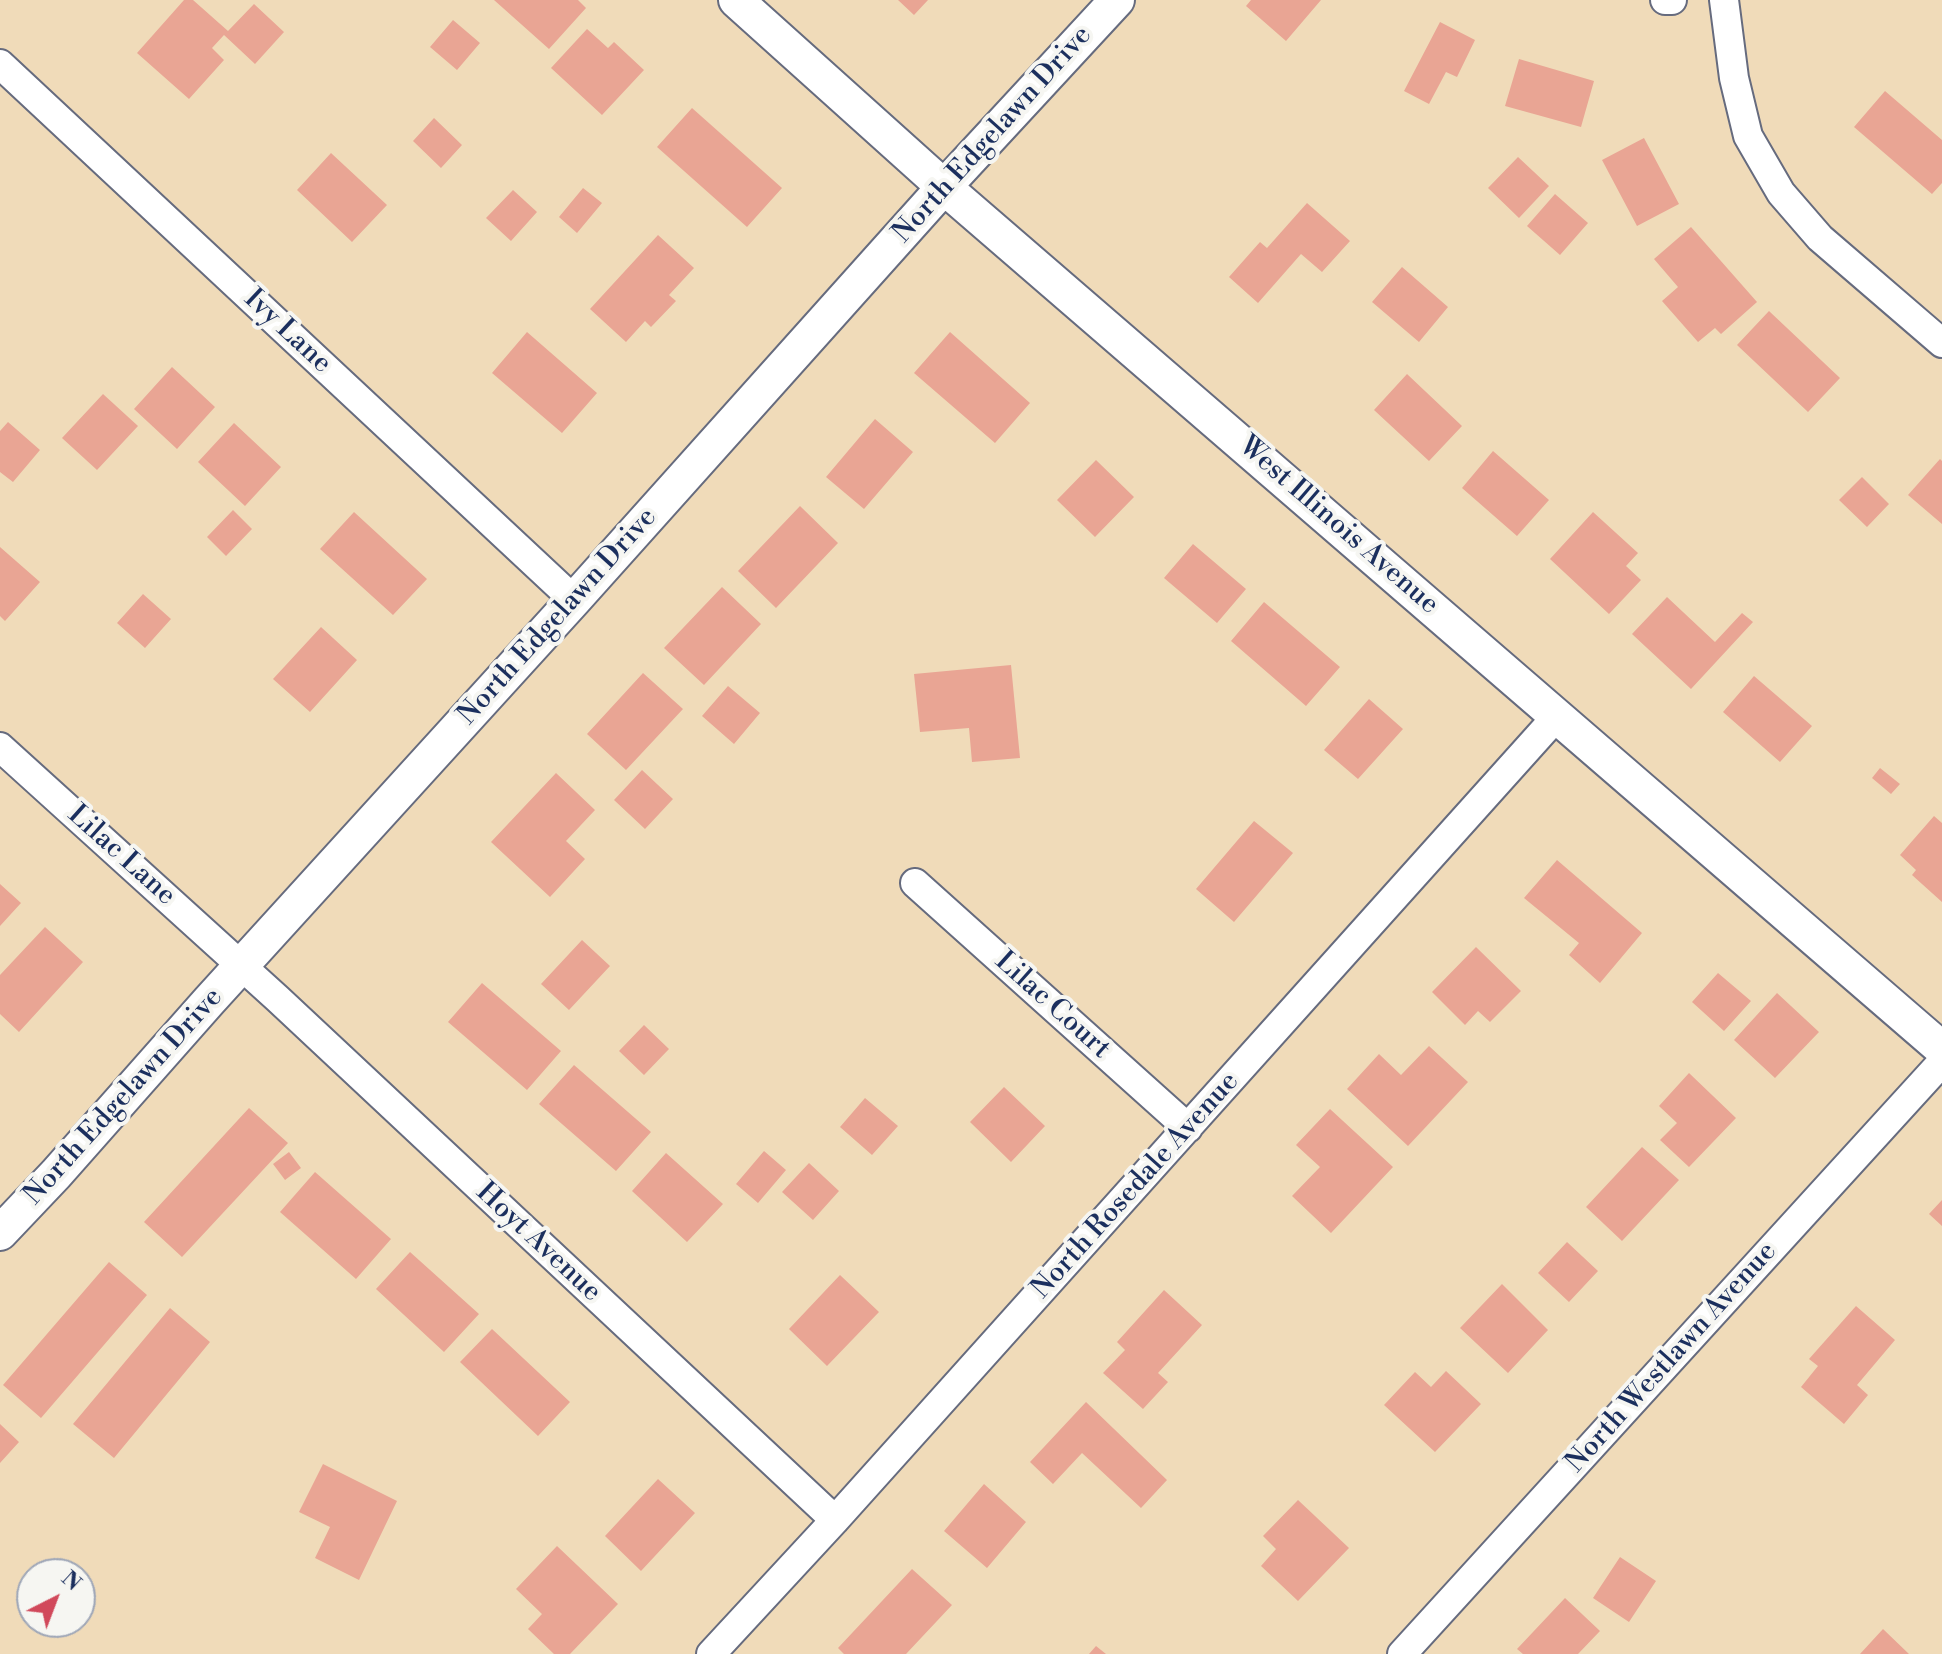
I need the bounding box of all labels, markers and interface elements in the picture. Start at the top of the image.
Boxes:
street label: North Edgelawn Drive [887,19,1099,251]
street label: Ivy Lane [236,283,338,381]
street label: West Illinois Avenue [1231,430,1445,622]
street label: North Edgelawn Drive [452,501,664,733]
street label: Lilac Lane [60,799,182,913]
street label: Lilac Court [987,945,1117,1067]
street label: North Edgelawn Drive [18,981,230,1213]
street label: North Rosedale Avenue [1025,1066,1247,1306]
street label: Hoyt Avenue [468,1176,608,1310]
street label: North Westlawn Avenue [1560,1236,1784,1480]
north arrow [16,1558,96,1638]
text: N [56,1565,87,1597]

